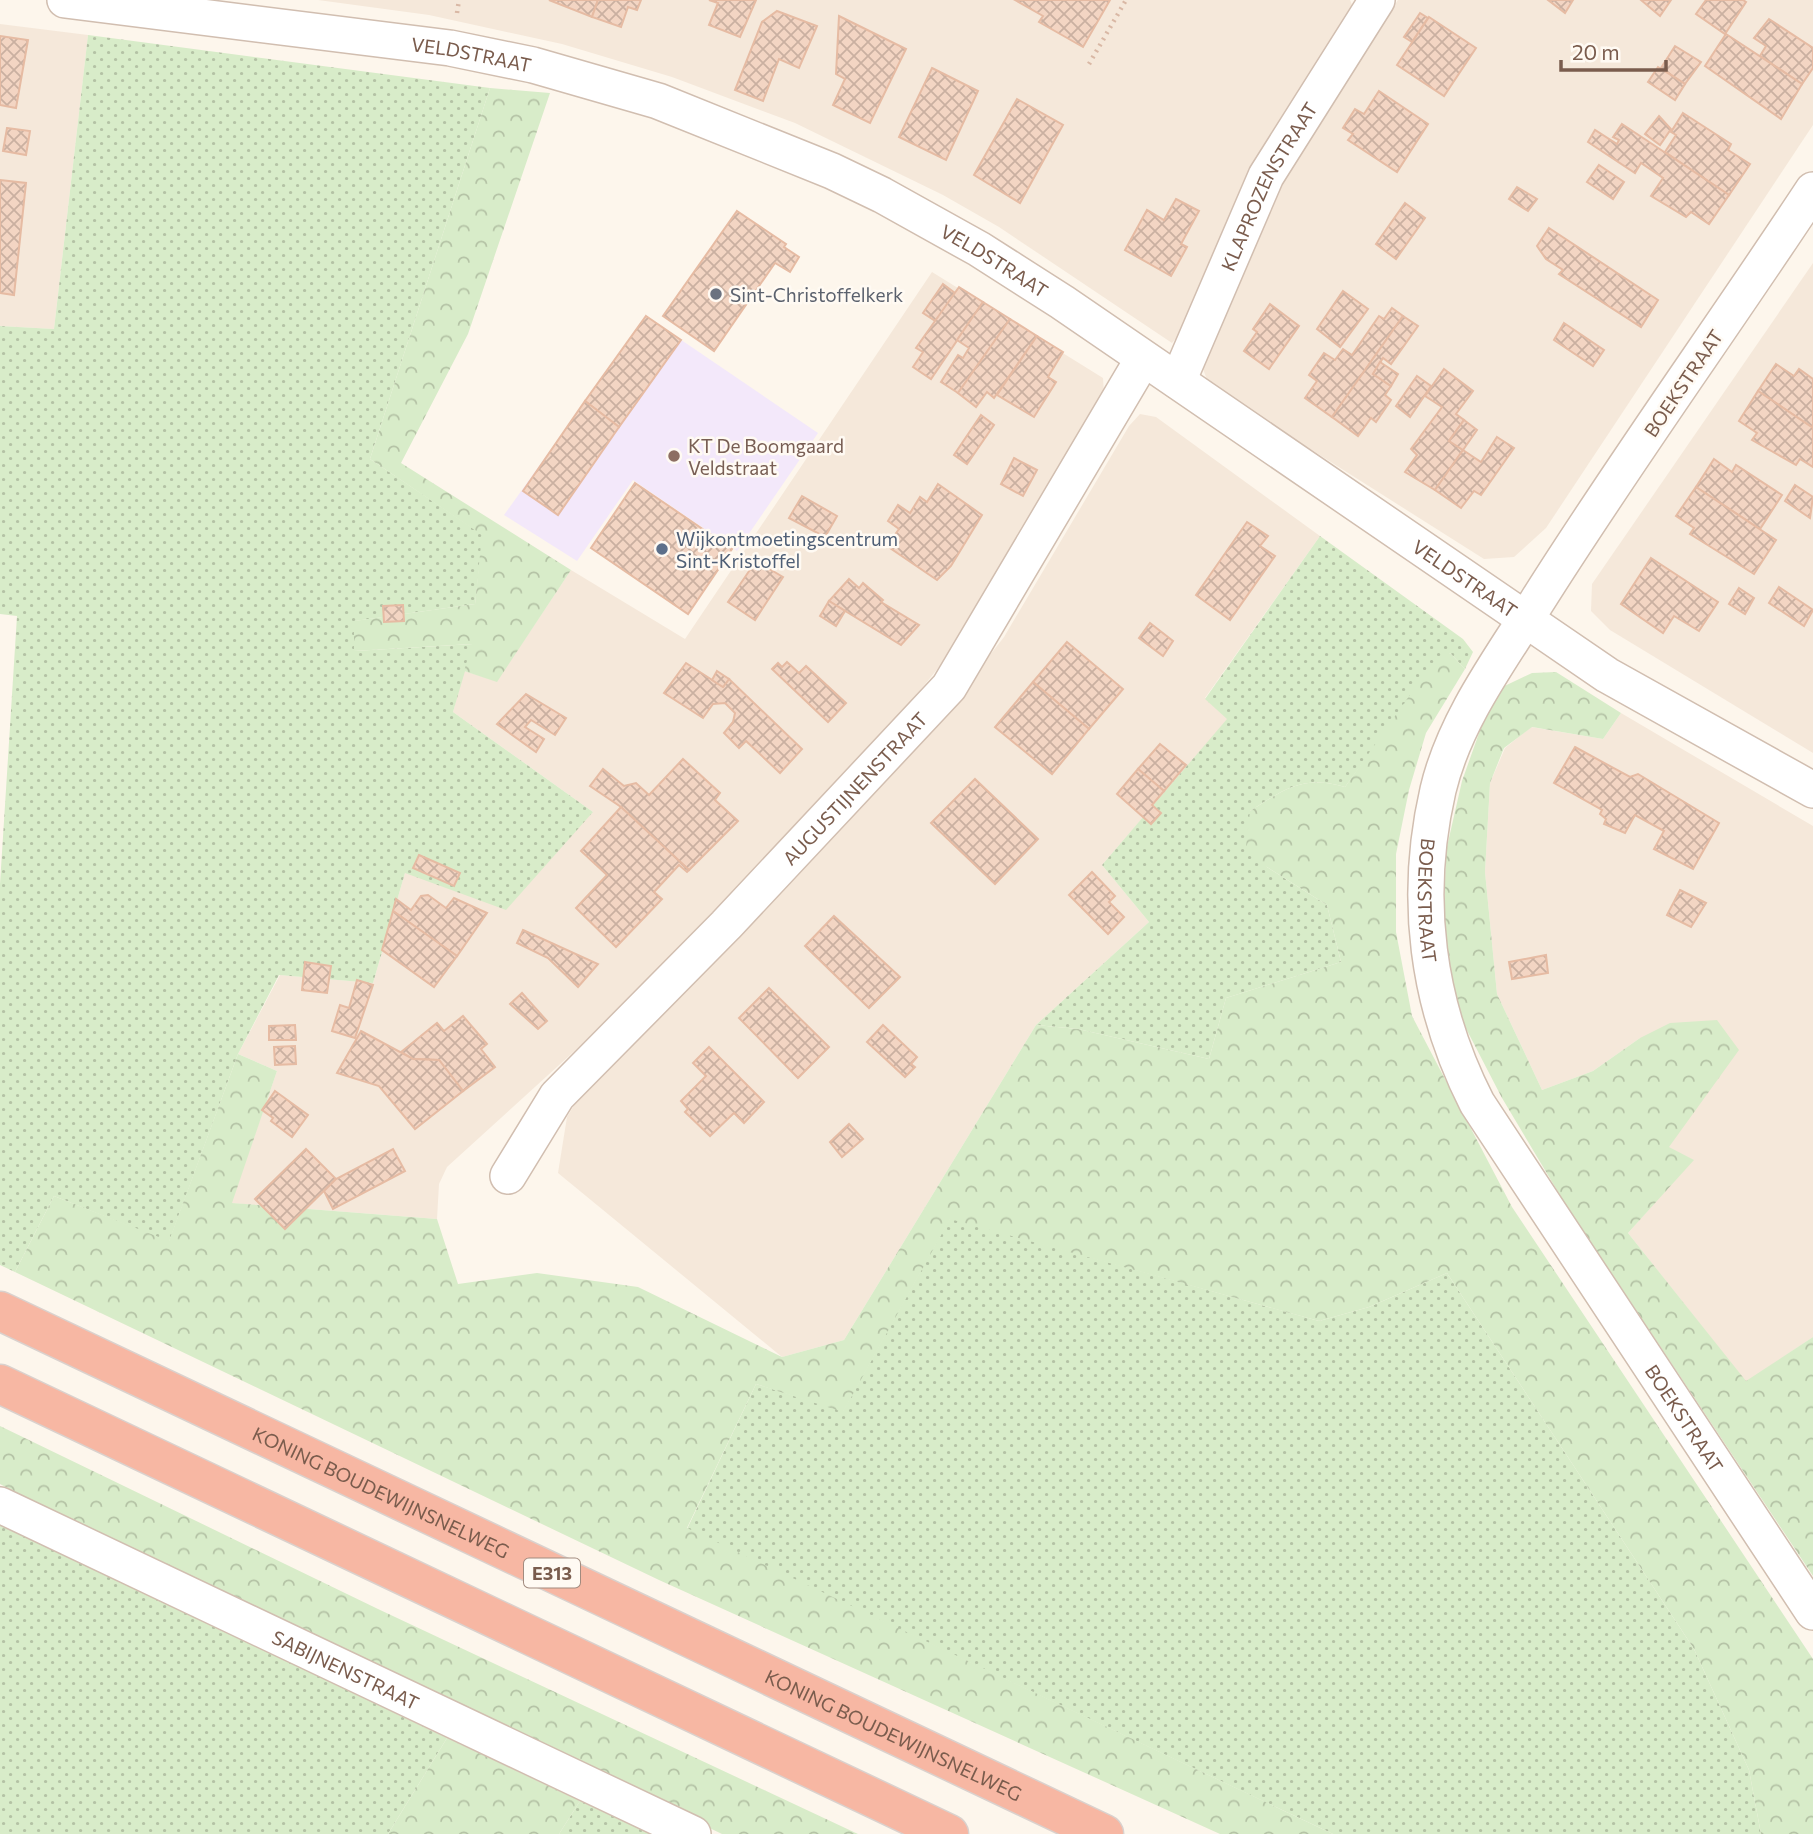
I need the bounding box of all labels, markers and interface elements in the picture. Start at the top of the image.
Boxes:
scale bar [1561,28,1666,72]
street label: VELDSTRAAT [410,32,534,76]
text: 20 m [1572,39,1620,64]
street label: KLAPROZENSTRAAT [1215,97,1321,274]
street label: VELDSTRAAT [937,219,1053,302]
place label: Sint-Christoffelkerk [730,283,903,306]
marker: Sint-Christoffelkerk [708,286,724,302]
street label: BOEKSTRAAT [1639,325,1727,441]
place label: KT De Boomgaard Veldstraat [688,434,844,479]
marker: KT De Boomgaard Veldstraat [666,448,682,464]
place label: Wijkontmoetingscentrum Sint-Kristoffel [676,527,898,572]
street label: VELDSTRAAT [1409,534,1522,622]
marker: Wijkontmoetingscentrum Sint-Kristoffel [654,541,670,557]
street label: AUGUSTIJNENSTRAAT [777,707,931,869]
street label: BOEKSTRAAT [1414,837,1442,964]
street label: BOEKSTRAAT [1641,1360,1729,1476]
street label: KONING BOUDEWIJNSNELWEG [249,1421,513,1562]
road number: E313 [524,1558,580,1588]
street label: SABIJNENSTRAAT [269,1625,423,1714]
street label: KONING BOUDEWIJNSNELWEG [762,1664,1026,1805]

